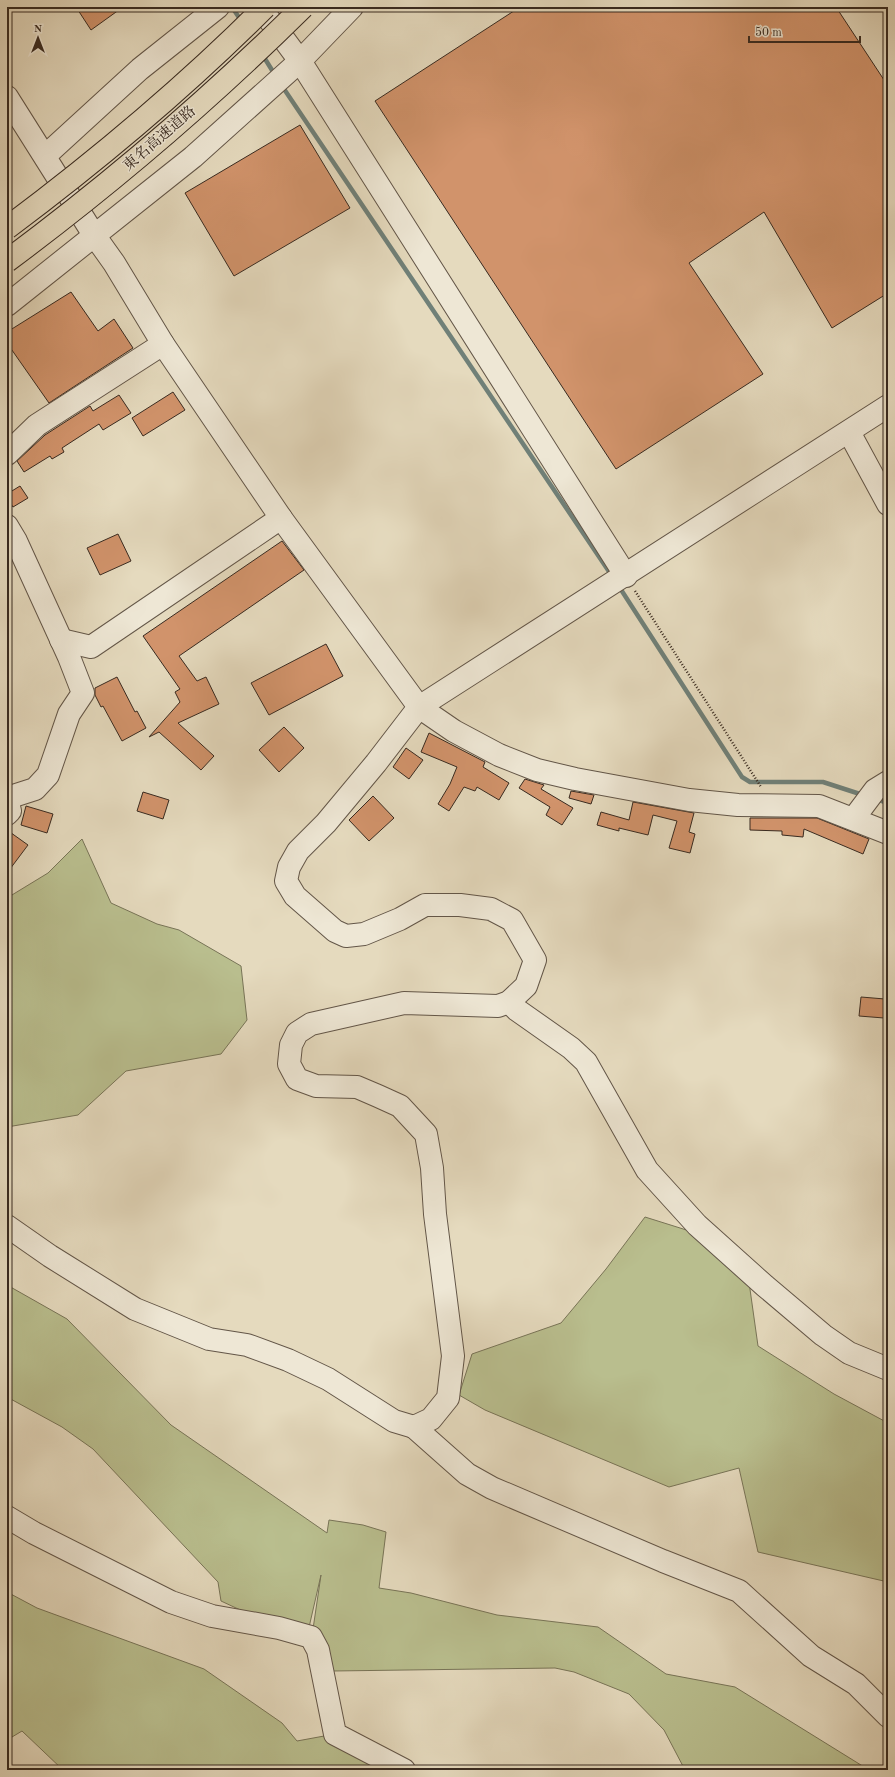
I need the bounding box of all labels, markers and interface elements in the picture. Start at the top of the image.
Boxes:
north arrow [18,18,58,58]
scale bar [749,18,860,44]
text: N [34,24,43,35]
text: 50 m [755,26,782,39]
street label: 東名高速道路 [120,102,199,174]

